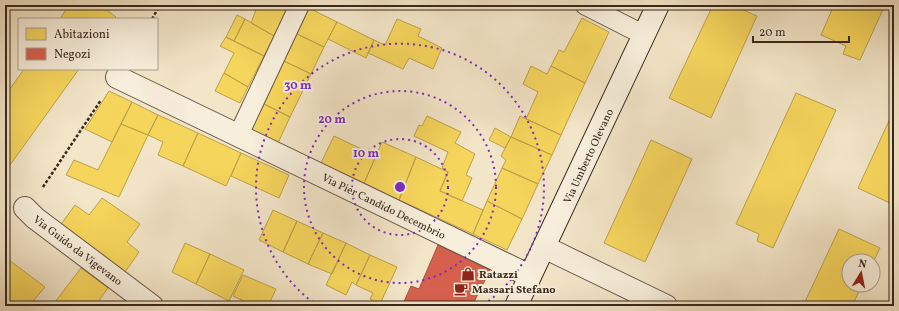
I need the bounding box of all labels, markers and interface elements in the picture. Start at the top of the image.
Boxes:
legend [18,18,158,70]
scale bar [753,18,849,44]
text: 20 m [759,25,786,41]
text: Abitazioni [54,27,110,43]
text: Negozi [54,47,91,63]
text: 30 m [284,78,312,94]
street label: Via Umberto Olevano [561,107,618,206]
text: 20 m [318,112,346,128]
text: 10 m [353,146,379,162]
street label: Via Pier Candido Decembrio [319,171,448,244]
centre of rings [393,180,407,194]
street label: Via Guido da Vigevano [29,213,125,290]
north arrow [841,253,881,293]
text: N [857,257,868,273]
shop icon: Ratazzi [460,266,476,282]
place label: Ratazzi [479,268,518,283]
cafe icon: Massari Stefano [453,281,469,297]
place label: Massari Stefano [472,283,556,298]

